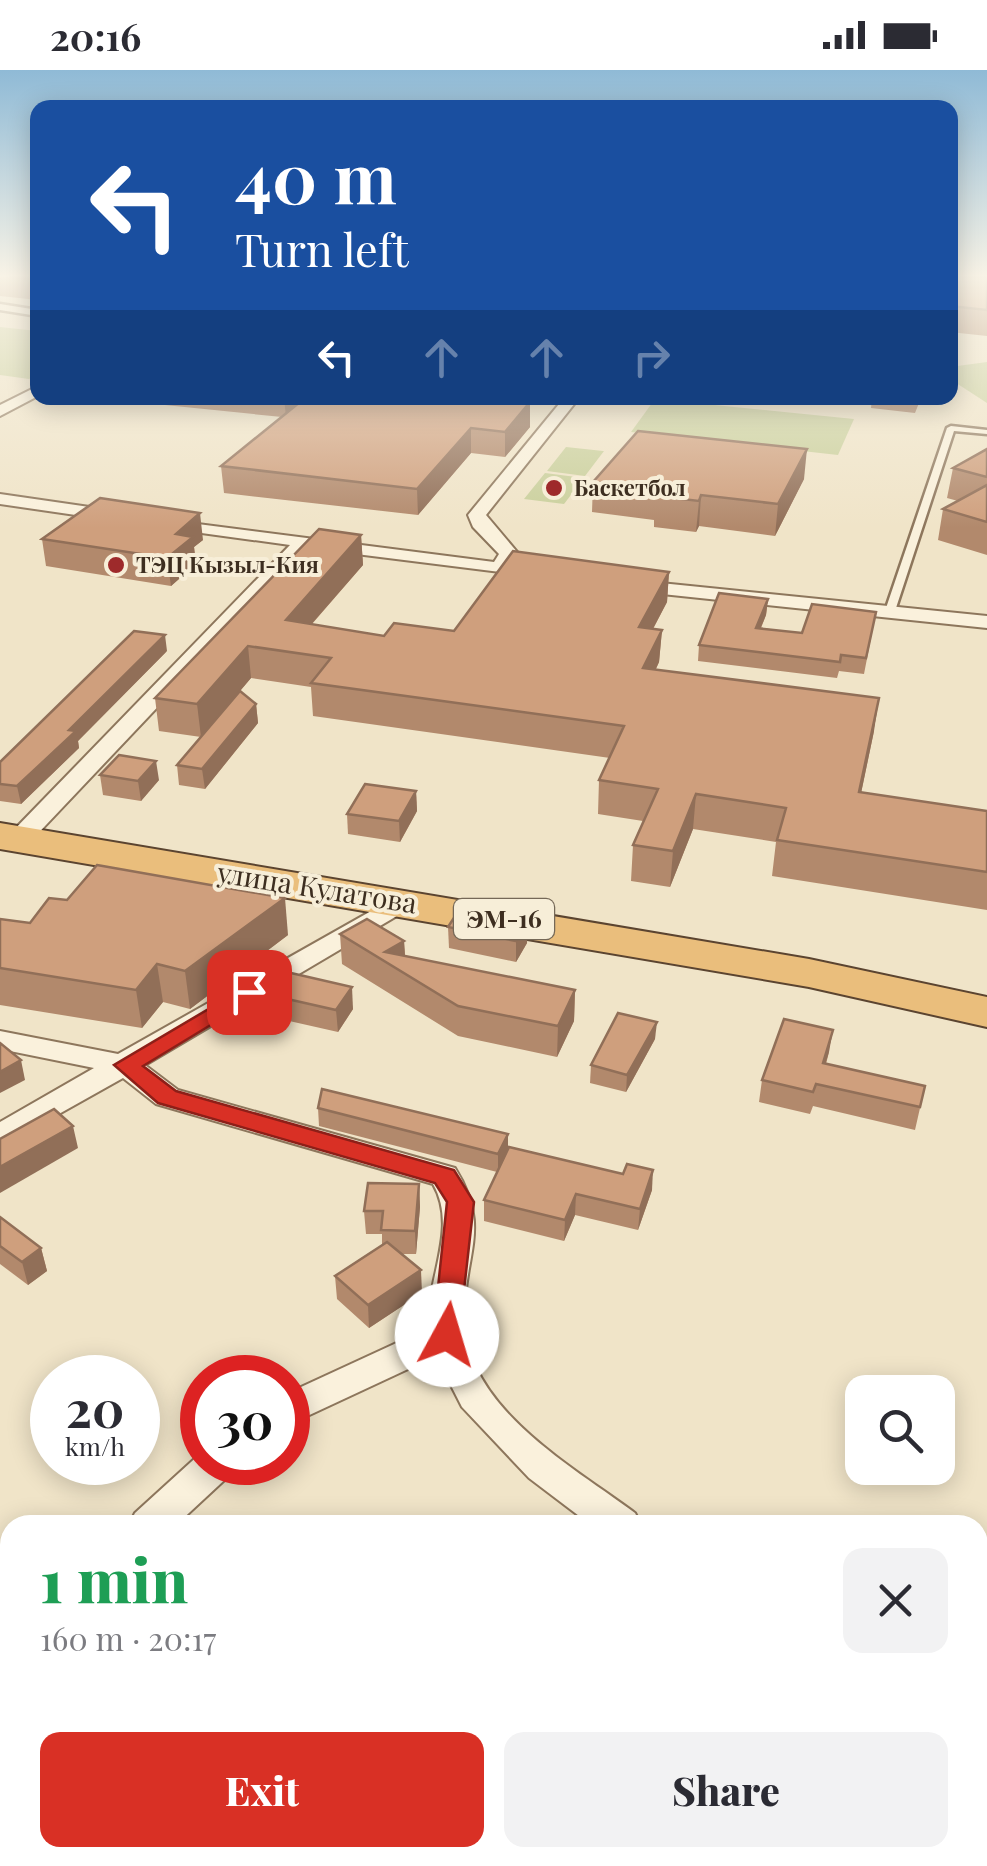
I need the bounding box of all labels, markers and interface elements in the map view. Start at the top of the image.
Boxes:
text: 20:16 [50,10,141,61]
text: 40 m [235,128,397,222]
icon: left [70,140,200,270]
text: Turn left [235,218,409,278]
icon: left [309,330,364,385]
icon: ahead [414,330,469,385]
icon: ahead [519,330,574,385]
icon: right [624,330,679,385]
place label: Баскетбол [574,472,686,502]
marker: Баскетбол [543,477,565,499]
place label: ТЭЦ Кызыл-Кия [136,549,319,579]
marker: ТЭЦ Кызыл-Кия [105,554,127,576]
street label: улица Кулатова [214,852,420,921]
road number: ЭМ-16 [454,899,554,939]
pin [207,950,292,1035]
icon: arrive [222,965,277,1020]
position arrow [395,1283,499,1387]
speed limit sign: 30 [180,1355,310,1485]
text: 20 [66,1374,124,1441]
map controls [845,1375,955,1485]
button: search [845,1375,955,1485]
text: km/h [65,1429,125,1462]
text: 1 min [40,1538,188,1618]
button: close [843,1548,948,1653]
text: 160 m · 20:17 [40,1616,216,1659]
button: Exit [40,1732,484,1847]
button: Share [504,1732,948,1847]

